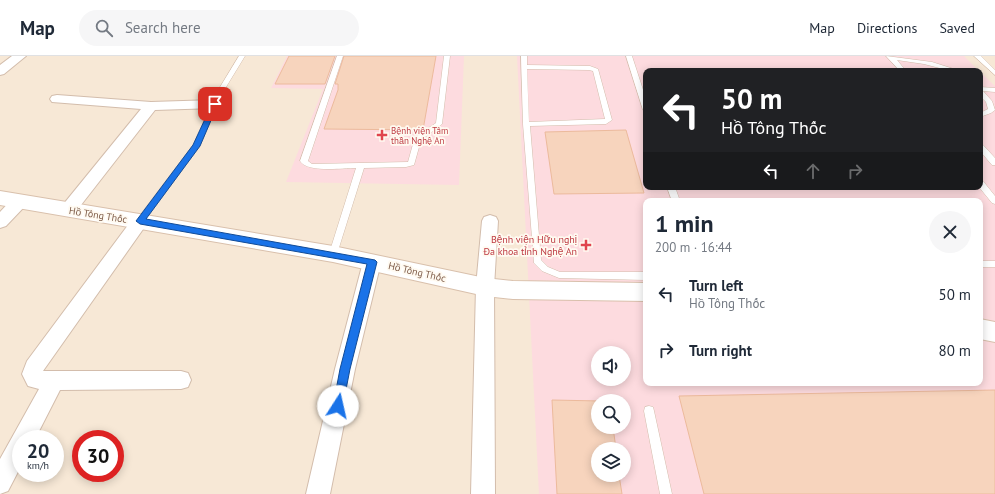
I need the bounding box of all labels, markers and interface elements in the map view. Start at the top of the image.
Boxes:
search box [79,10,359,46]
text: Map [20,16,55,40]
icon: search [93,17,115,39]
text: Search here [125,18,201,37]
text: Map [809,19,835,37]
text: Directions [857,19,917,37]
text: Saved [939,19,975,37]
text: 50 m [721,80,782,117]
icon: left [655,84,707,136]
pin [198,87,232,121]
icon: arrive [204,93,226,115]
text: Hồ Tông Thốc [721,116,827,139]
place label: Bệnh viện Tâm thần Nghệ An [391,125,448,146]
marker: Bệnh viện Tâm thần Nghệ An [376,129,388,141]
icon: left [760,160,782,182]
icon: ahead [802,160,824,182]
icon: right [844,160,866,182]
street label: Hồ Tông Thốc [68,204,128,226]
text: 1 min [655,208,714,239]
button: close [929,211,971,253]
place label: Bệnh viện Hữu nghị Đa khoa tỉnh Nghệ An [483,233,577,258]
marker: Bệnh viện Hữu nghị Đa khoa tỉnh Nghệ An [580,239,592,251]
text: 200 m · 16:44 [655,239,732,256]
street label: Hồ Tông Thốc [387,259,447,285]
text: Turn left [689,276,743,295]
icon: left [655,283,677,305]
text: 50 m [938,285,971,304]
text: Hồ Tông Thốc [689,295,765,312]
icon: right [655,339,677,361]
text: Turn right [689,341,752,360]
text: 80 m [938,341,971,360]
map controls [591,346,631,482]
button: sound [591,346,631,386]
position arrow [317,385,359,427]
button: search [591,394,631,434]
speed limit sign: 30 [72,430,124,482]
text: 20 [27,438,49,464]
button: layers [591,442,631,482]
text: km/h [27,459,49,472]

